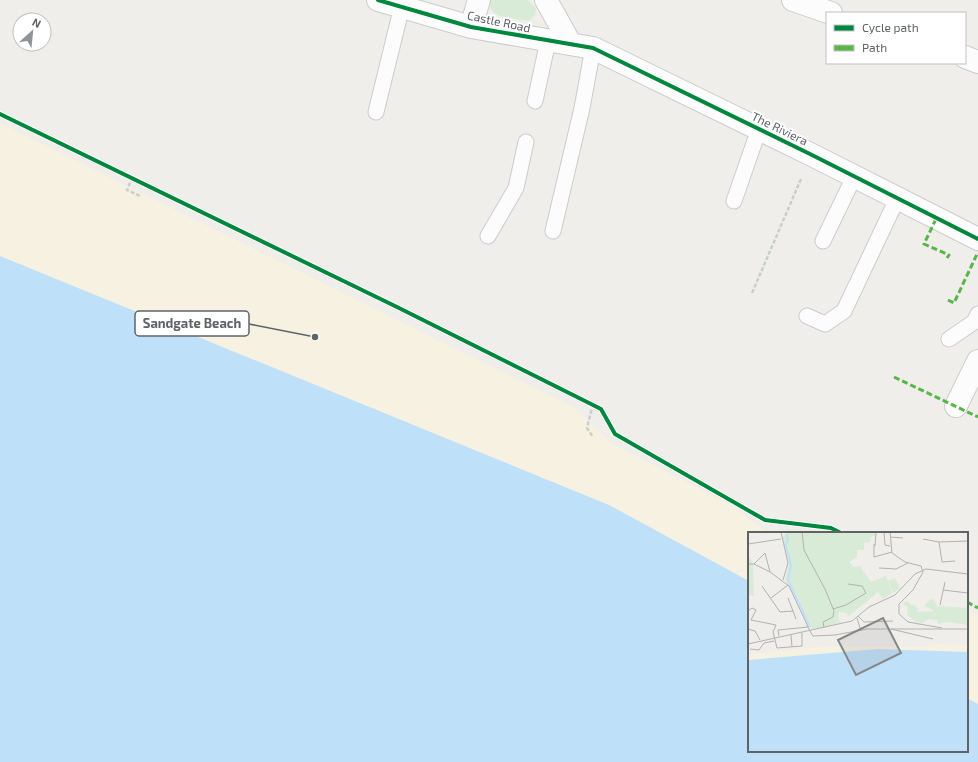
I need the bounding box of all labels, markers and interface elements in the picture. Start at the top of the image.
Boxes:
street label: Castle Road [466,7,532,35]
north arrow [12,12,52,52]
legend [826,12,966,64]
text: N [30,15,43,30]
text: Cycle path [862,20,919,34]
text: Path [862,40,887,54]
street label: The Riviera [750,108,810,148]
callout: Sandgate Beach [135,311,249,336]
text: Sandgate Beach [143,315,241,331]
inset map [748,532,968,752]

